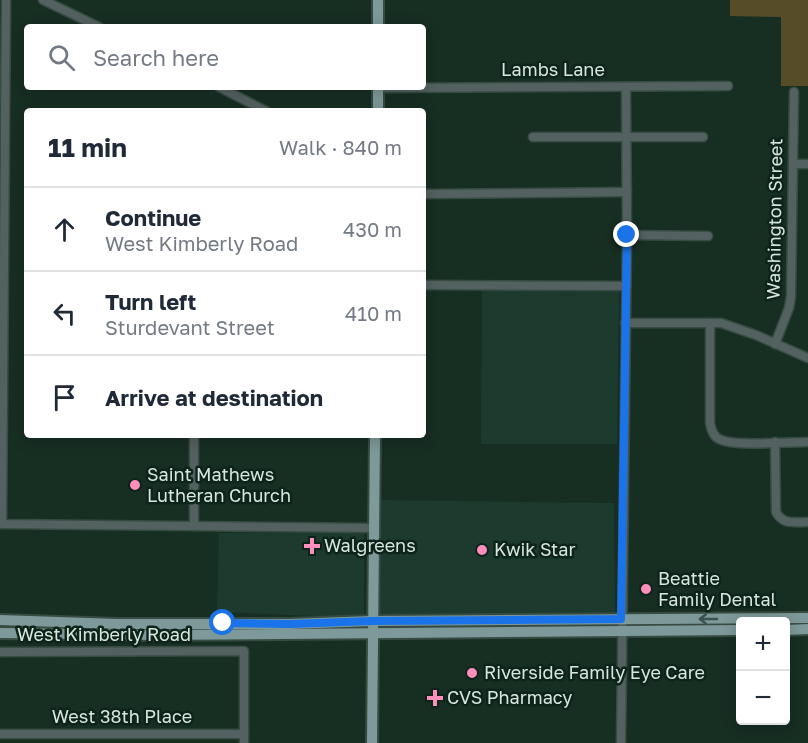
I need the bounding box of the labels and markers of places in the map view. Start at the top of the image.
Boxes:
place label: Saint Mathews Lutheran Church [147,463,291,506]
marker: Saint Mathews Lutheran Church [128,478,142,492]
place label: Walgreens [324,534,416,556]
place label: Kwik Star [494,538,576,560]
marker: Walgreens [305,539,319,553]
marker: Kwik Star [475,543,489,557]
place label: Beattie Family Dental [658,567,777,610]
marker: Beattie Family Dental [639,582,653,596]
place label: Riverside Family Eye Care [484,661,705,683]
marker: Riverside Family Eye Care [465,666,479,680]
place label: CVS Pharmacy [447,686,572,708]
marker: CVS Pharmacy [428,691,442,705]

